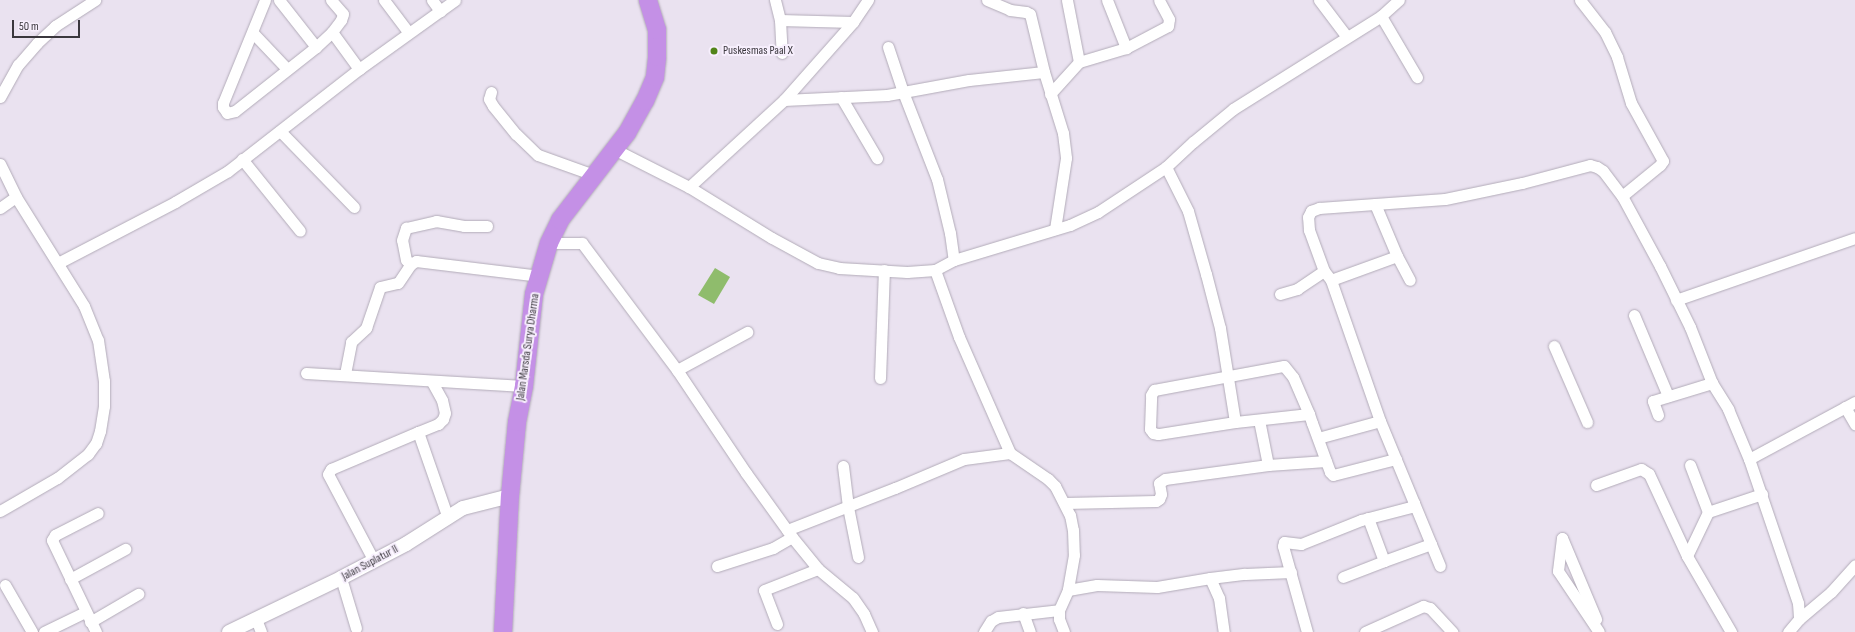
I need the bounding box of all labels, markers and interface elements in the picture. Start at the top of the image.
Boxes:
scale bar [14,12,82,38]
text: 50 m [19,19,39,34]
place label: Puskesmas Paal X [723,44,793,58]
marker: Puskesmas Paal X [708,45,720,57]
street label: Jalan Marsda Surya Dharma [513,293,543,401]
street label: Jalan Suplatur II [339,542,401,584]

